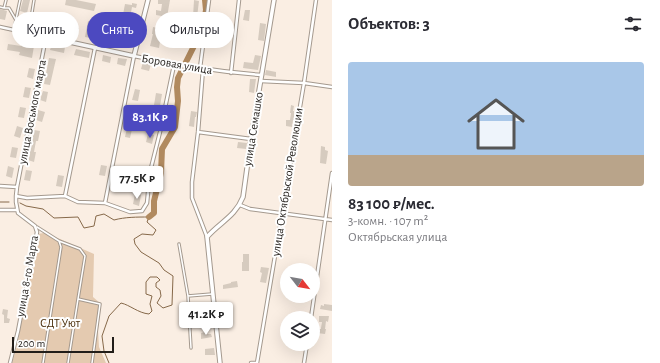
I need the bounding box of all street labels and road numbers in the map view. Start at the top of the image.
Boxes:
street label: Боровая улица [141,52,214,77]
street label: улица Восьмого марта [16,58,49,166]
street label: улица Семашко [241,91,266,168]
street label: улица Октябрьской Революции [269,107,306,258]
street label: улица 8-го Марта [14,234,41,319]

